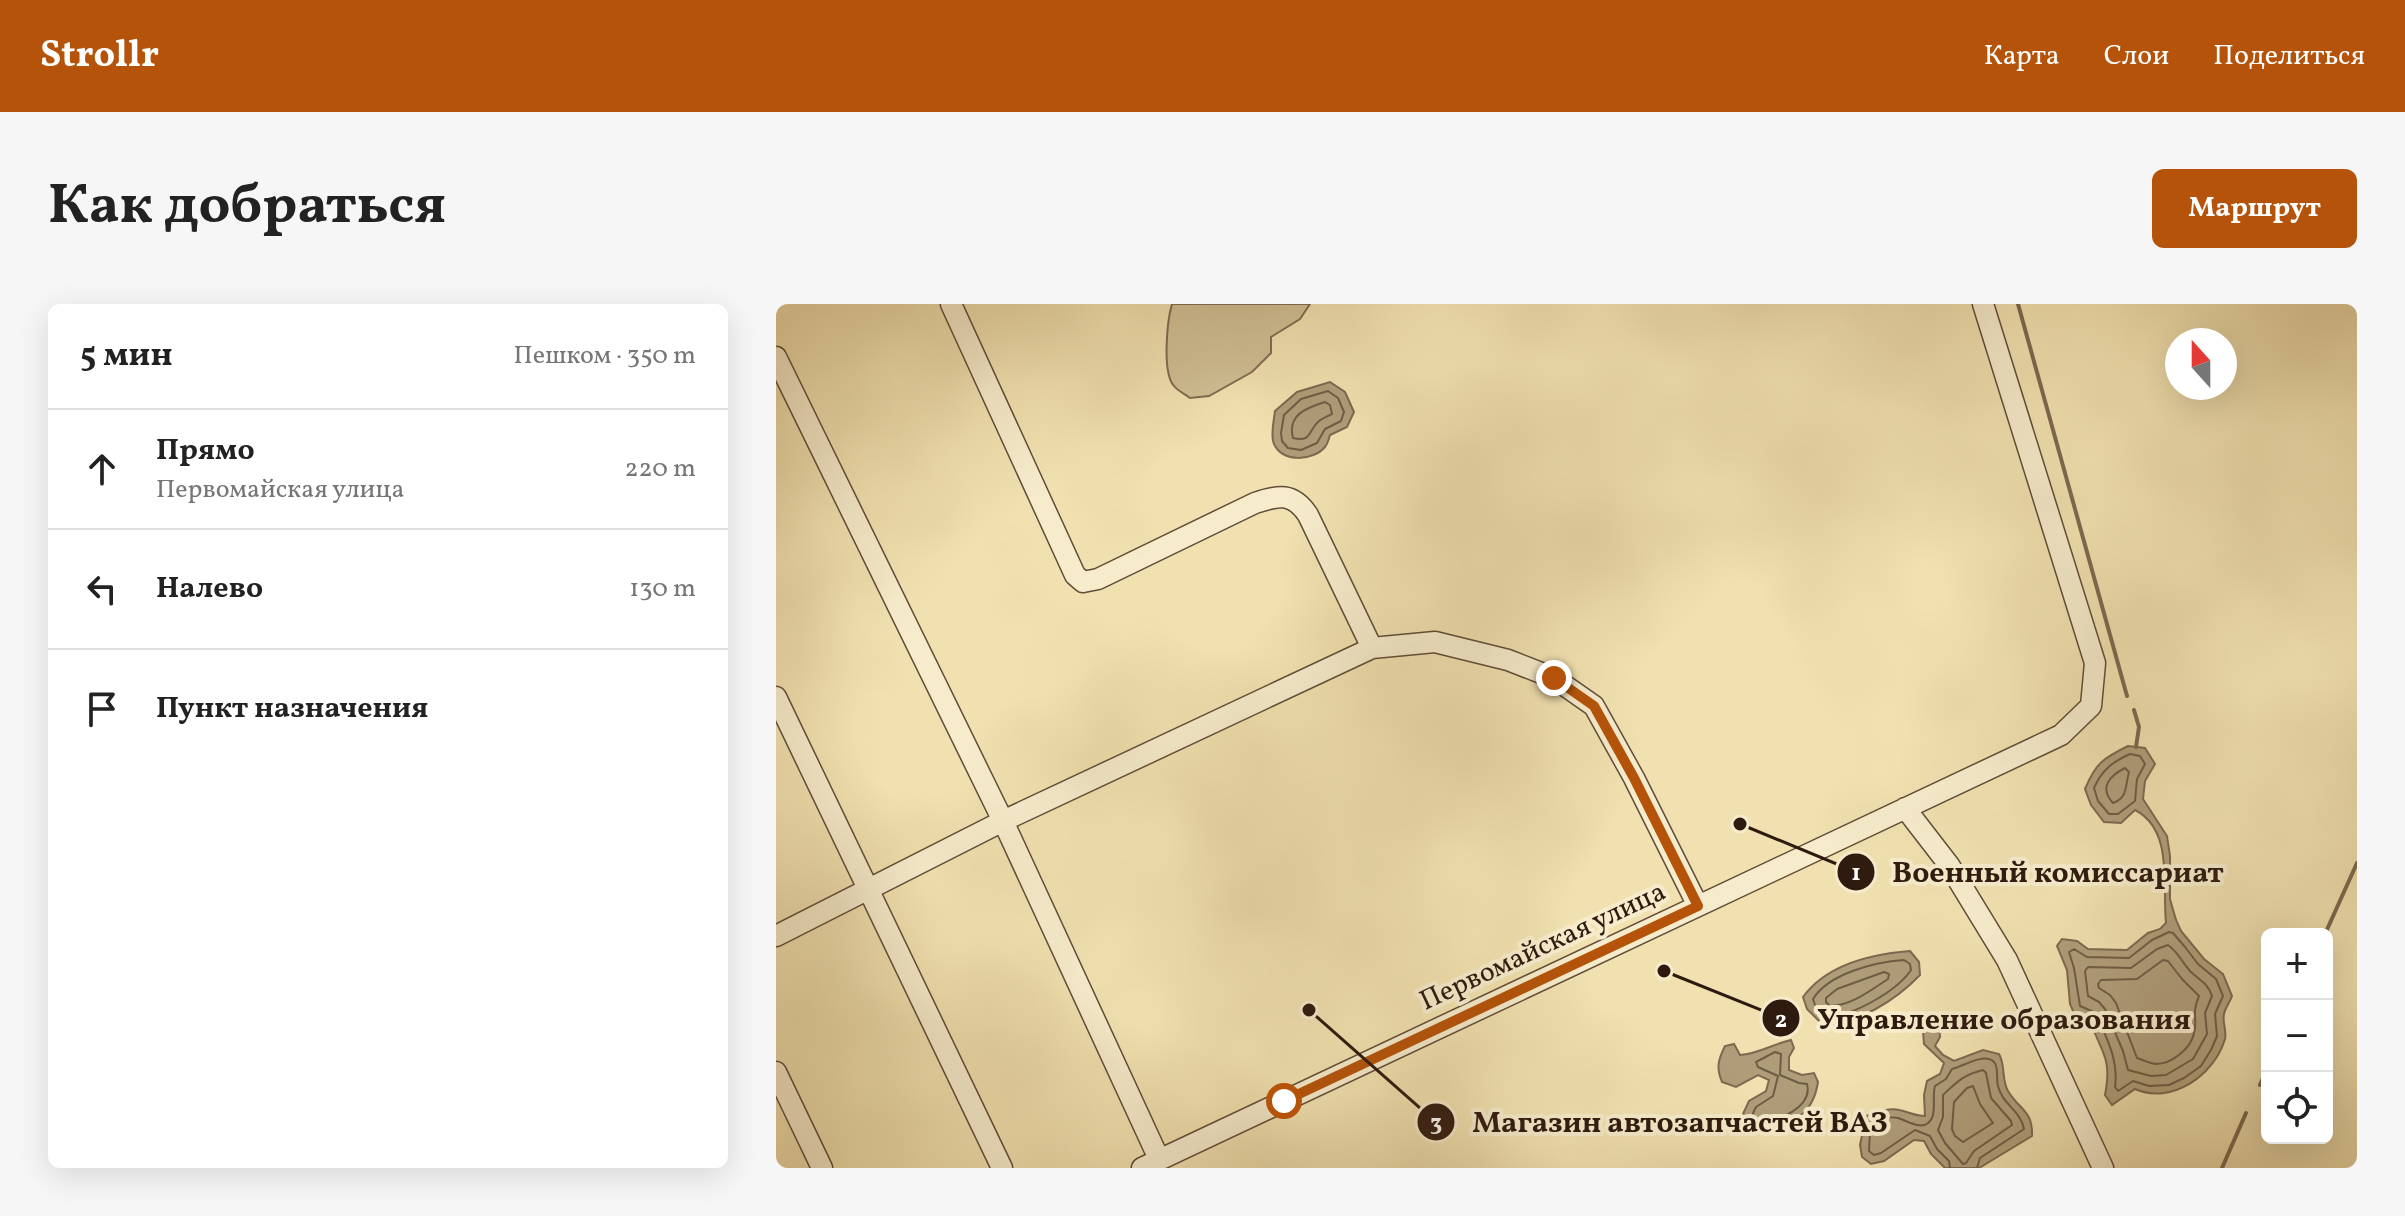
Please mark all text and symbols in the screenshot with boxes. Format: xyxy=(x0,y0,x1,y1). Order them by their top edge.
text: Strollr xyxy=(40,30,159,83)
text: Карта xyxy=(1984,37,2060,76)
text: Слои xyxy=(2104,37,2169,76)
text: Поделиться xyxy=(2213,37,2365,76)
text: Как добраться xyxy=(48,169,446,247)
button: Маршрут xyxy=(2152,169,2357,248)
north arrow xyxy=(2165,328,2237,400)
text: 5 мин xyxy=(80,333,173,380)
text: Пешком · 350 m xyxy=(513,338,696,374)
text: Прямо xyxy=(156,430,255,472)
icon: ahead xyxy=(80,447,124,491)
text: 220 m xyxy=(624,451,696,487)
text: Первомайская улица xyxy=(156,472,405,508)
icon: left xyxy=(80,567,124,611)
text: Налево xyxy=(156,568,263,610)
text: 130 m xyxy=(629,571,696,607)
route end xyxy=(1536,660,1572,696)
icon: arrive xyxy=(80,687,124,731)
text: Пункт назначения xyxy=(156,688,428,730)
callout: Военный комиссариат xyxy=(1836,845,2240,899)
text: Военный комиссариат xyxy=(1892,853,2224,895)
text: 1 xyxy=(1851,857,1861,891)
street label: Первомайская улица xyxy=(1413,873,1673,1021)
map controls xyxy=(2261,928,2333,1144)
button: + xyxy=(2261,928,2333,1000)
callout: Управление образования xyxy=(1761,991,2207,1045)
text: Управление образования xyxy=(1817,1000,2191,1042)
button: − xyxy=(2261,1000,2333,1072)
text: 2 xyxy=(1775,1004,1787,1038)
button: locate xyxy=(2261,1072,2333,1144)
route start xyxy=(1266,1083,1302,1119)
callout: Магазин автозапчастей ВАЗ xyxy=(1416,1095,1904,1149)
text: Магазин автозапчастей ВАЗ xyxy=(1472,1103,1888,1145)
text: 3 xyxy=(1430,1107,1442,1141)

